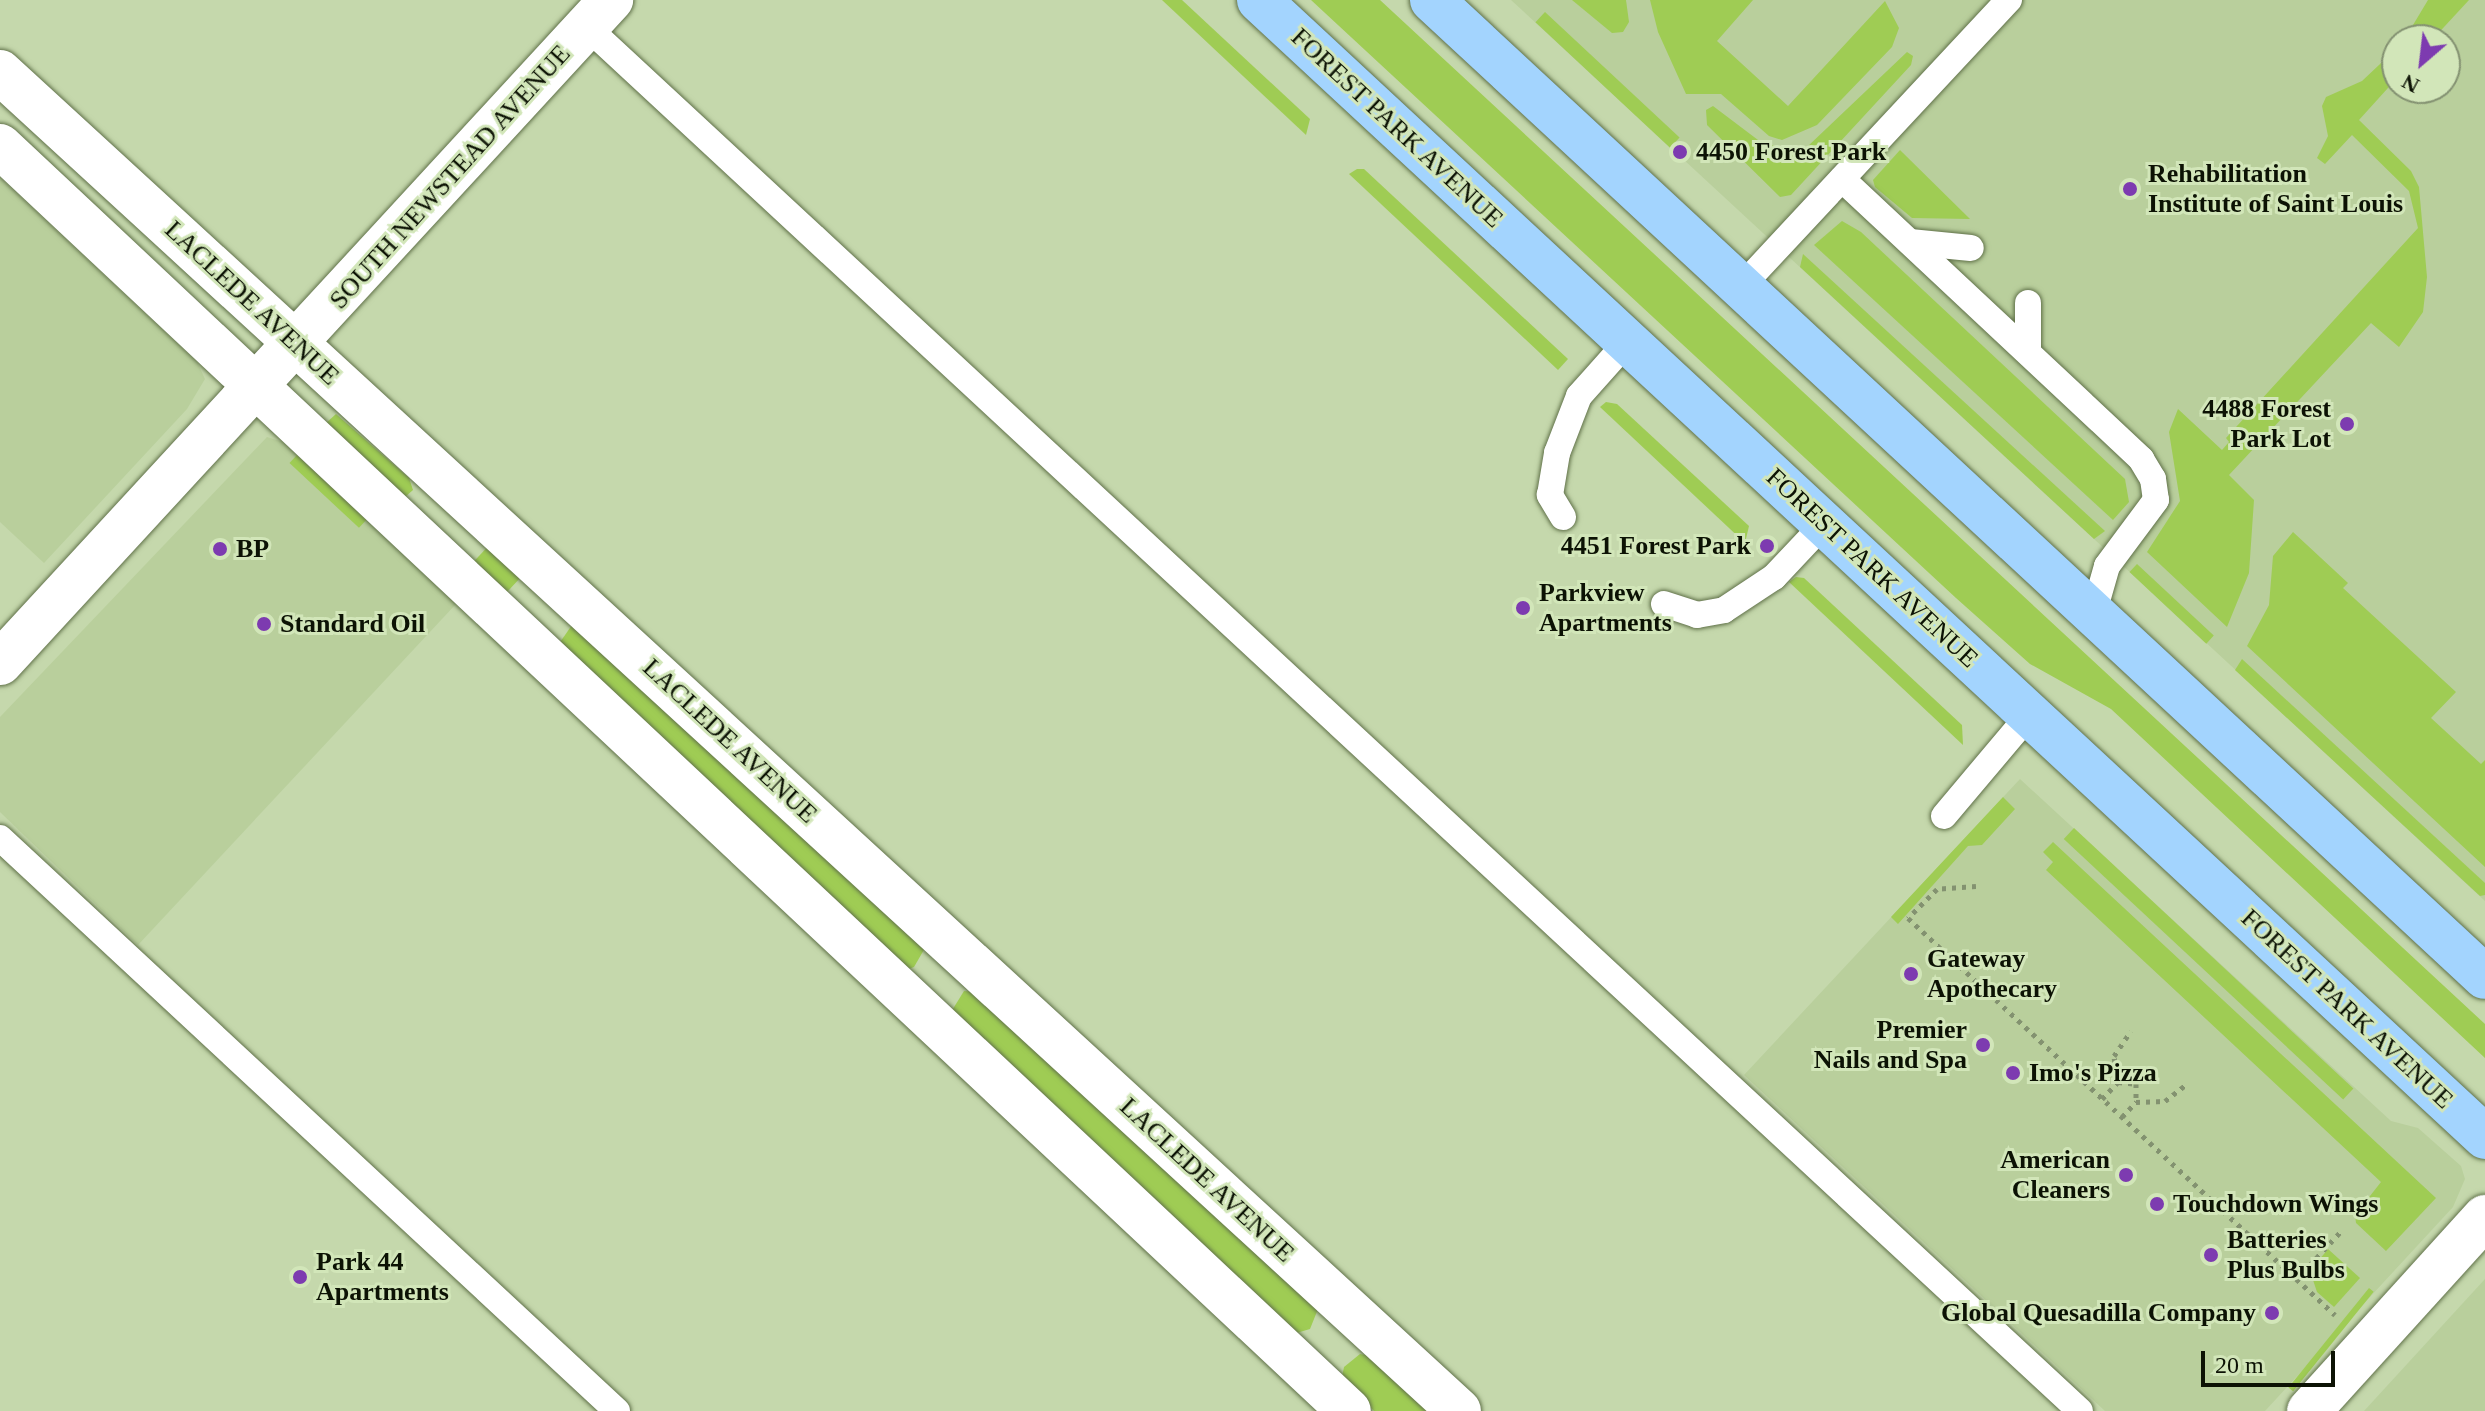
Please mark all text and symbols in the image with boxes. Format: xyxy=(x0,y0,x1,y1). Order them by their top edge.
street label: FOREST PARK AVENUE xyxy=(1284,21,1510,235)
north arrow xyxy=(2381,24,2461,104)
street label: SOUTH NEWSTEAD AVENUE xyxy=(323,38,577,316)
text: N xyxy=(2398,69,2423,99)
place label: 4450 Forest Park xyxy=(1696,136,1886,168)
marker: 4450 Forest Park xyxy=(1671,143,1689,161)
place label: Rehabilitation Institute of Saint Louis xyxy=(2148,158,2403,220)
marker: Rehabilitation Institute of Saint Louis xyxy=(2119,178,2141,200)
street label: LACLEDE AVENUE xyxy=(158,214,346,392)
place label: 4488 Forest Park Lot xyxy=(2202,393,2331,454)
marker: 4488 Forest Park Lot xyxy=(2338,415,2356,433)
street label: FOREST PARK AVENUE xyxy=(1759,461,1985,675)
place label: 4451 Forest Park xyxy=(1561,530,1751,562)
place label: BP xyxy=(236,533,269,565)
marker: 4451 Forest Park xyxy=(1758,537,1776,555)
marker: BP xyxy=(211,540,229,558)
place label: Parkview Apartments xyxy=(1539,577,1672,638)
marker: Parkview Apartments xyxy=(1514,599,1532,617)
place label: Standard Oil xyxy=(280,608,425,640)
marker: Standard Oil xyxy=(255,615,273,633)
street label: LACLEDE AVENUE xyxy=(636,652,824,830)
street label: FOREST PARK AVENUE xyxy=(2234,902,2460,1116)
place label: Gateway Apothecary xyxy=(1927,943,2057,1004)
marker: Gateway Apothecary xyxy=(1902,965,1920,983)
place label: Premier Nails and Spa xyxy=(1814,1014,1967,1076)
marker: Premier Nails and Spa xyxy=(1974,1036,1992,1054)
place label: Imo's Pizza xyxy=(2029,1057,2157,1089)
marker: Imo's Pizza xyxy=(2004,1064,2022,1082)
street label: LACLEDE AVENUE xyxy=(1113,1091,1301,1269)
place label: American Cleaners xyxy=(2000,1144,2110,1206)
marker: American Cleaners xyxy=(2117,1166,2135,1184)
place label: Touchdown Wings xyxy=(2173,1188,2379,1220)
marker: Touchdown Wings xyxy=(2148,1195,2166,1213)
place label: Batteries Plus Bulbs xyxy=(2227,1224,2345,1286)
place label: Park 44 Apartments xyxy=(316,1246,449,1308)
marker: Batteries Plus Bulbs xyxy=(2202,1246,2220,1264)
marker: Park 44 Apartments xyxy=(291,1268,309,1286)
place label: Global Quesadilla Company xyxy=(1941,1297,2256,1329)
marker: Global Quesadilla Company xyxy=(2263,1304,2281,1322)
scale bar xyxy=(2205,1335,2339,1385)
text: 20 m xyxy=(2215,1352,2264,1378)

